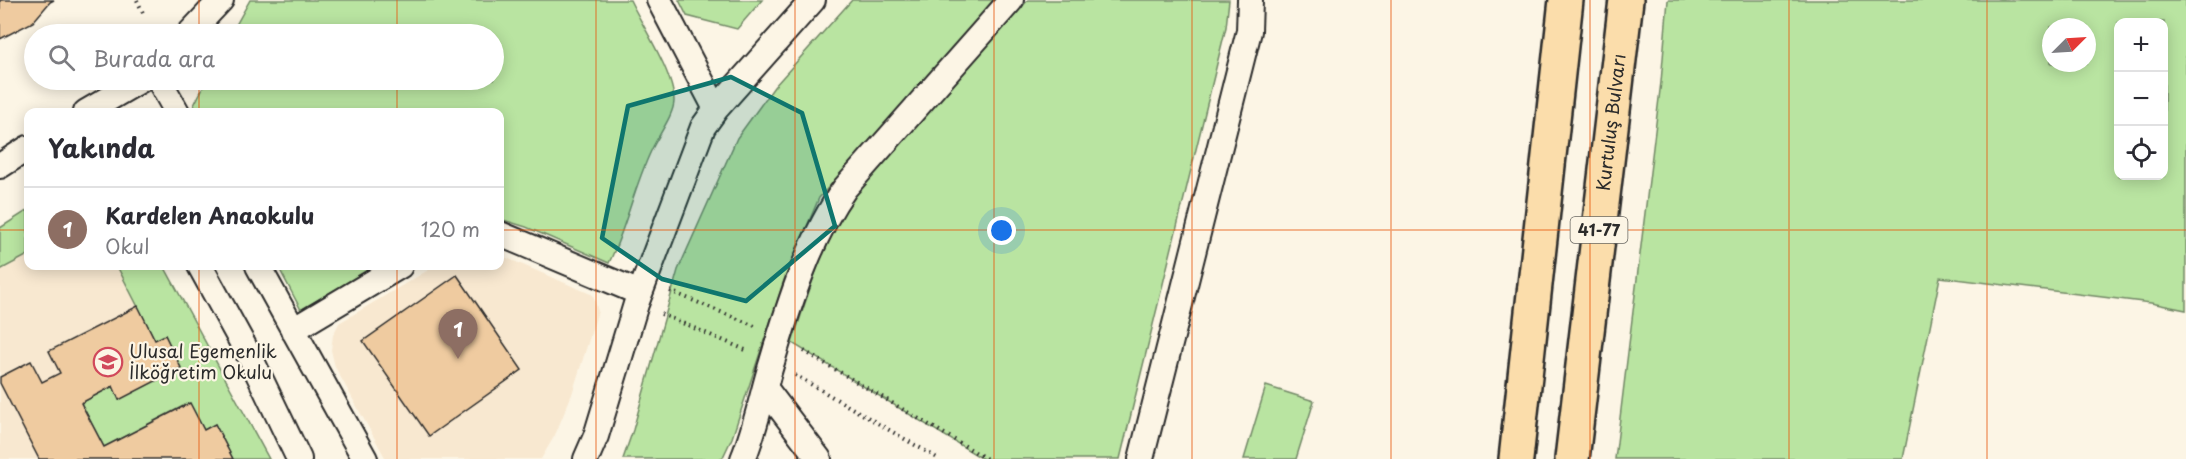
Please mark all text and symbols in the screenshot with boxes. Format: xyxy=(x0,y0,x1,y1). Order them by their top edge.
north arrow xyxy=(2042,18,2096,72)
map controls xyxy=(2114,18,2168,180)
button: + xyxy=(2114,18,2168,72)
search box xyxy=(24,24,504,90)
icon: search xyxy=(45,41,78,74)
text: Burada ara xyxy=(93,41,215,74)
street label: Kurtuluş Bulvarı xyxy=(1589,52,1632,192)
button: − xyxy=(2114,72,2168,126)
button: locate xyxy=(2114,126,2168,180)
text: Yakında xyxy=(48,128,155,167)
text: Kardelen Anaokulu xyxy=(105,198,314,231)
text: 1 xyxy=(63,214,72,244)
text: 120 m xyxy=(421,214,480,244)
your location xyxy=(987,216,1016,245)
road number: 41-77 xyxy=(1570,217,1628,243)
text: Okul xyxy=(105,231,149,261)
pin: 1 xyxy=(438,310,478,359)
place label: Ulusal Egemenlik İlköğretim Okulu xyxy=(129,337,277,385)
school or university icon: Ulusal Egemenlik İlköğretim Okulu xyxy=(92,346,124,378)

